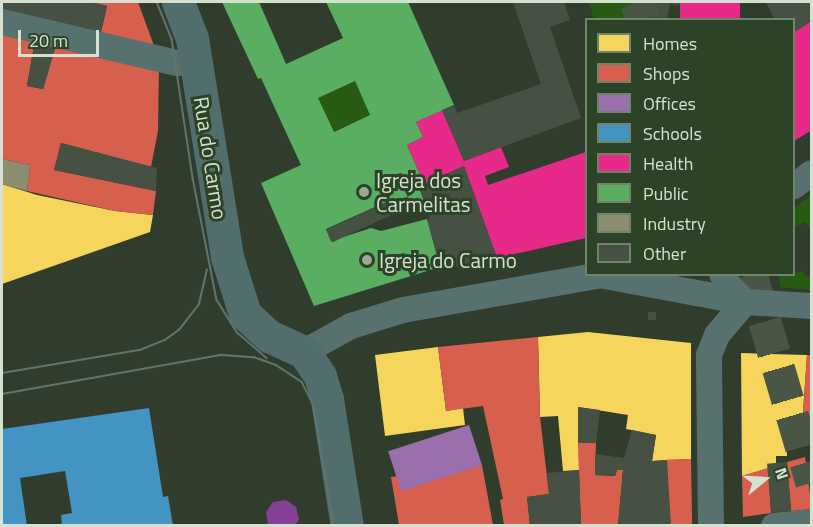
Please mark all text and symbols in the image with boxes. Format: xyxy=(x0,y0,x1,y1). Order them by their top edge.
scale bar xyxy=(21,18,102,56)
legend xyxy=(585,18,795,276)
text: 20 m xyxy=(29,27,68,54)
text: Homes xyxy=(643,30,697,57)
text: Shops xyxy=(643,60,690,87)
text: Offices xyxy=(643,90,696,117)
street label: Rua do Carmo xyxy=(189,95,233,221)
text: Schools xyxy=(643,120,702,147)
text: Health xyxy=(643,150,693,177)
place label: Igreja dos Carmelitas xyxy=(376,167,470,217)
text: Public xyxy=(643,180,689,207)
marker: Igreja dos Carmelitas xyxy=(357,185,371,199)
text: Industry xyxy=(643,210,706,237)
text: Other xyxy=(643,240,686,267)
place label: Igreja do Carmo xyxy=(379,247,517,273)
marker: Igreja do Carmo xyxy=(360,253,374,267)
north arrow xyxy=(735,449,795,509)
text: N xyxy=(769,464,795,482)

